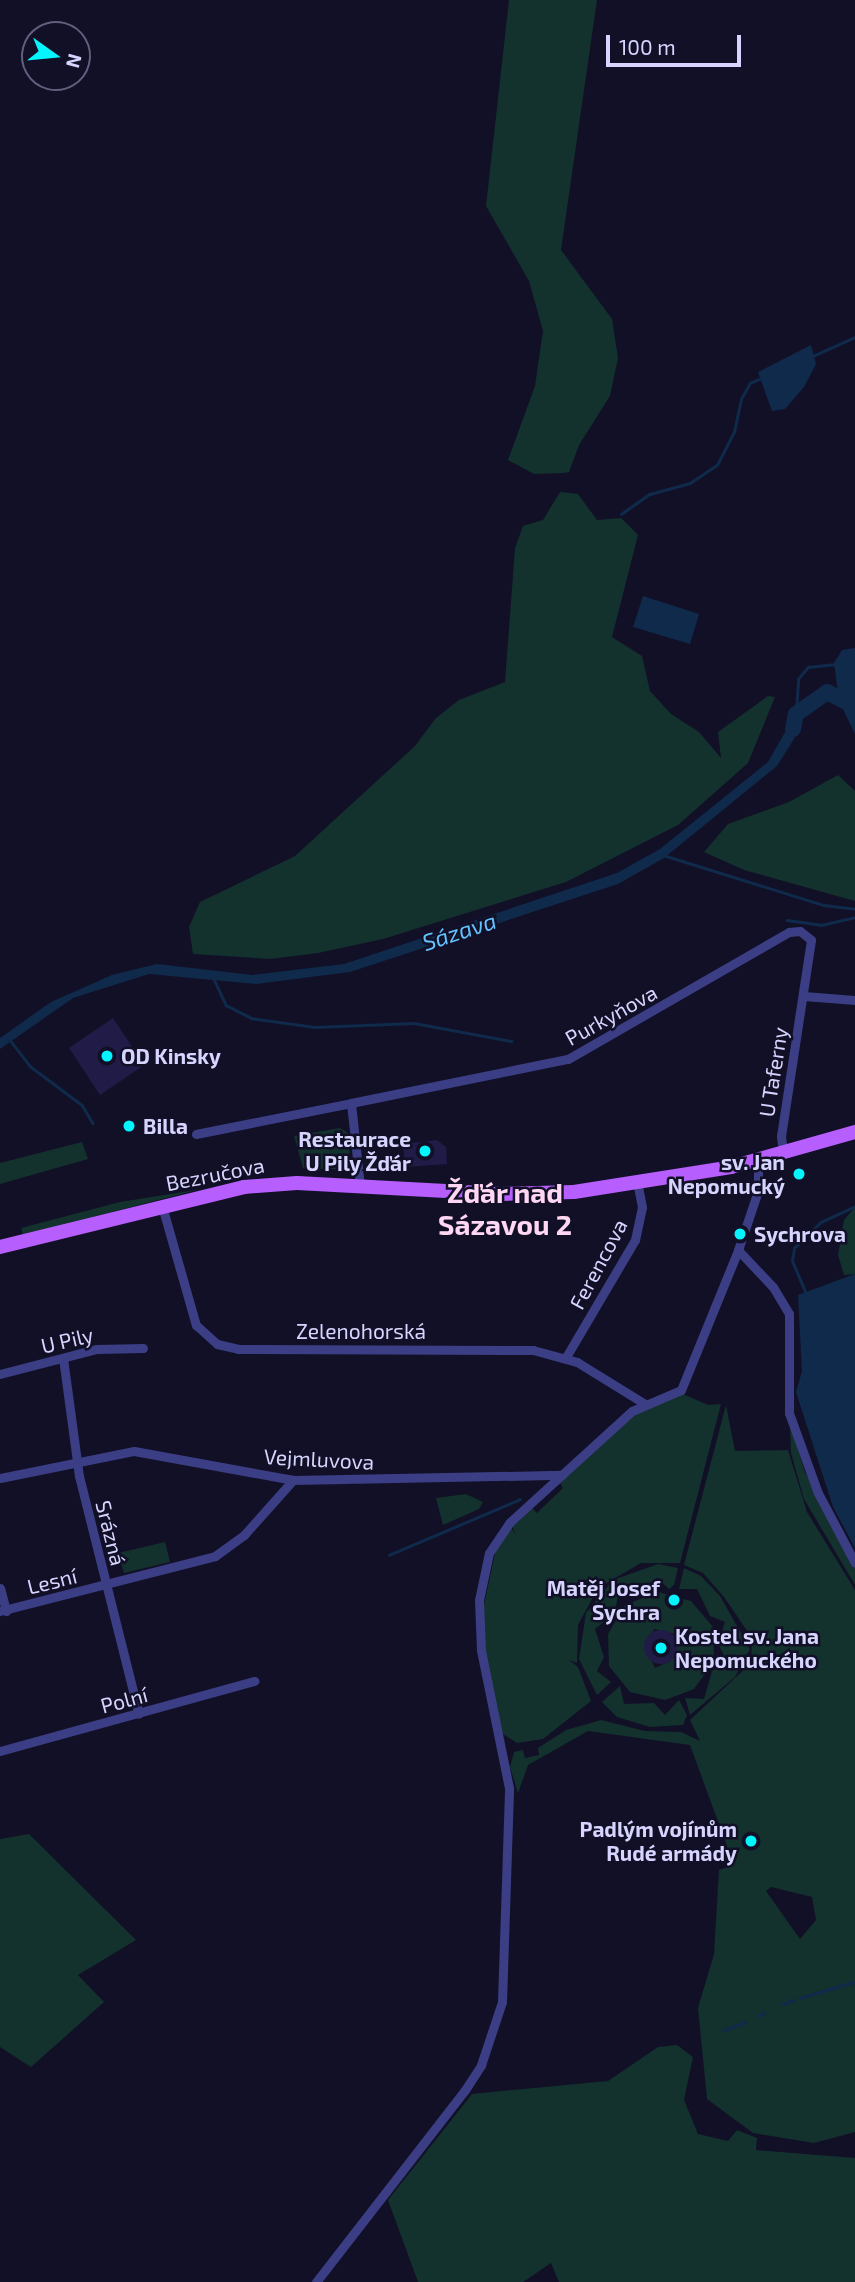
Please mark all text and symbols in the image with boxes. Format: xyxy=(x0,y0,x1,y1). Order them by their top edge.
north arrow xyxy=(21,21,91,91)
scale bar xyxy=(610,21,745,65)
text: 100 m xyxy=(619,34,676,59)
text: N xyxy=(62,51,88,71)
water label: Sázava xyxy=(419,906,499,956)
street label: Purkyňova xyxy=(561,979,661,1051)
street label: U Taferny xyxy=(753,1025,793,1119)
place label: OD Kinsky xyxy=(121,1043,221,1069)
marker: OD Kinsky xyxy=(99,1048,115,1064)
place label: Billa xyxy=(143,1113,188,1139)
marker: Billa xyxy=(121,1118,137,1134)
place label: Restaurace U Pily Žďár xyxy=(298,1126,411,1176)
marker: Restaurace U Pily Žďár xyxy=(417,1143,433,1159)
place label: sv. Jan Nepomucký xyxy=(668,1149,785,1199)
street label: Bezručova xyxy=(164,1152,266,1196)
marker: sv. Jan Nepomucký xyxy=(791,1166,807,1182)
district label: Žďár nad Sázavou 2 xyxy=(438,1175,572,1241)
street label: Ferencova xyxy=(564,1215,632,1313)
place label: Sychrova xyxy=(754,1221,846,1247)
marker: Sychrova xyxy=(732,1226,748,1242)
street label: Zelenohorská xyxy=(296,1318,426,1344)
street label: U Pily xyxy=(38,1322,96,1358)
street label: Vejmluvova xyxy=(263,1444,375,1474)
street label: Srázná xyxy=(91,1498,131,1568)
street label: Lesní xyxy=(25,1563,79,1599)
place label: Matěj Josef Sychra xyxy=(546,1575,660,1625)
marker: Matěj Josef Sychra xyxy=(666,1592,682,1608)
place label: Kostel sv. Jana Nepomuckého xyxy=(675,1623,820,1673)
marker: Kostel sv. Jana Nepomuckého xyxy=(653,1640,669,1656)
street label: Polní xyxy=(98,1682,150,1718)
place label: Padlým vojínům Rudé armády xyxy=(579,1816,737,1866)
marker: Padlým vojínům Rudé armády xyxy=(743,1833,759,1849)

